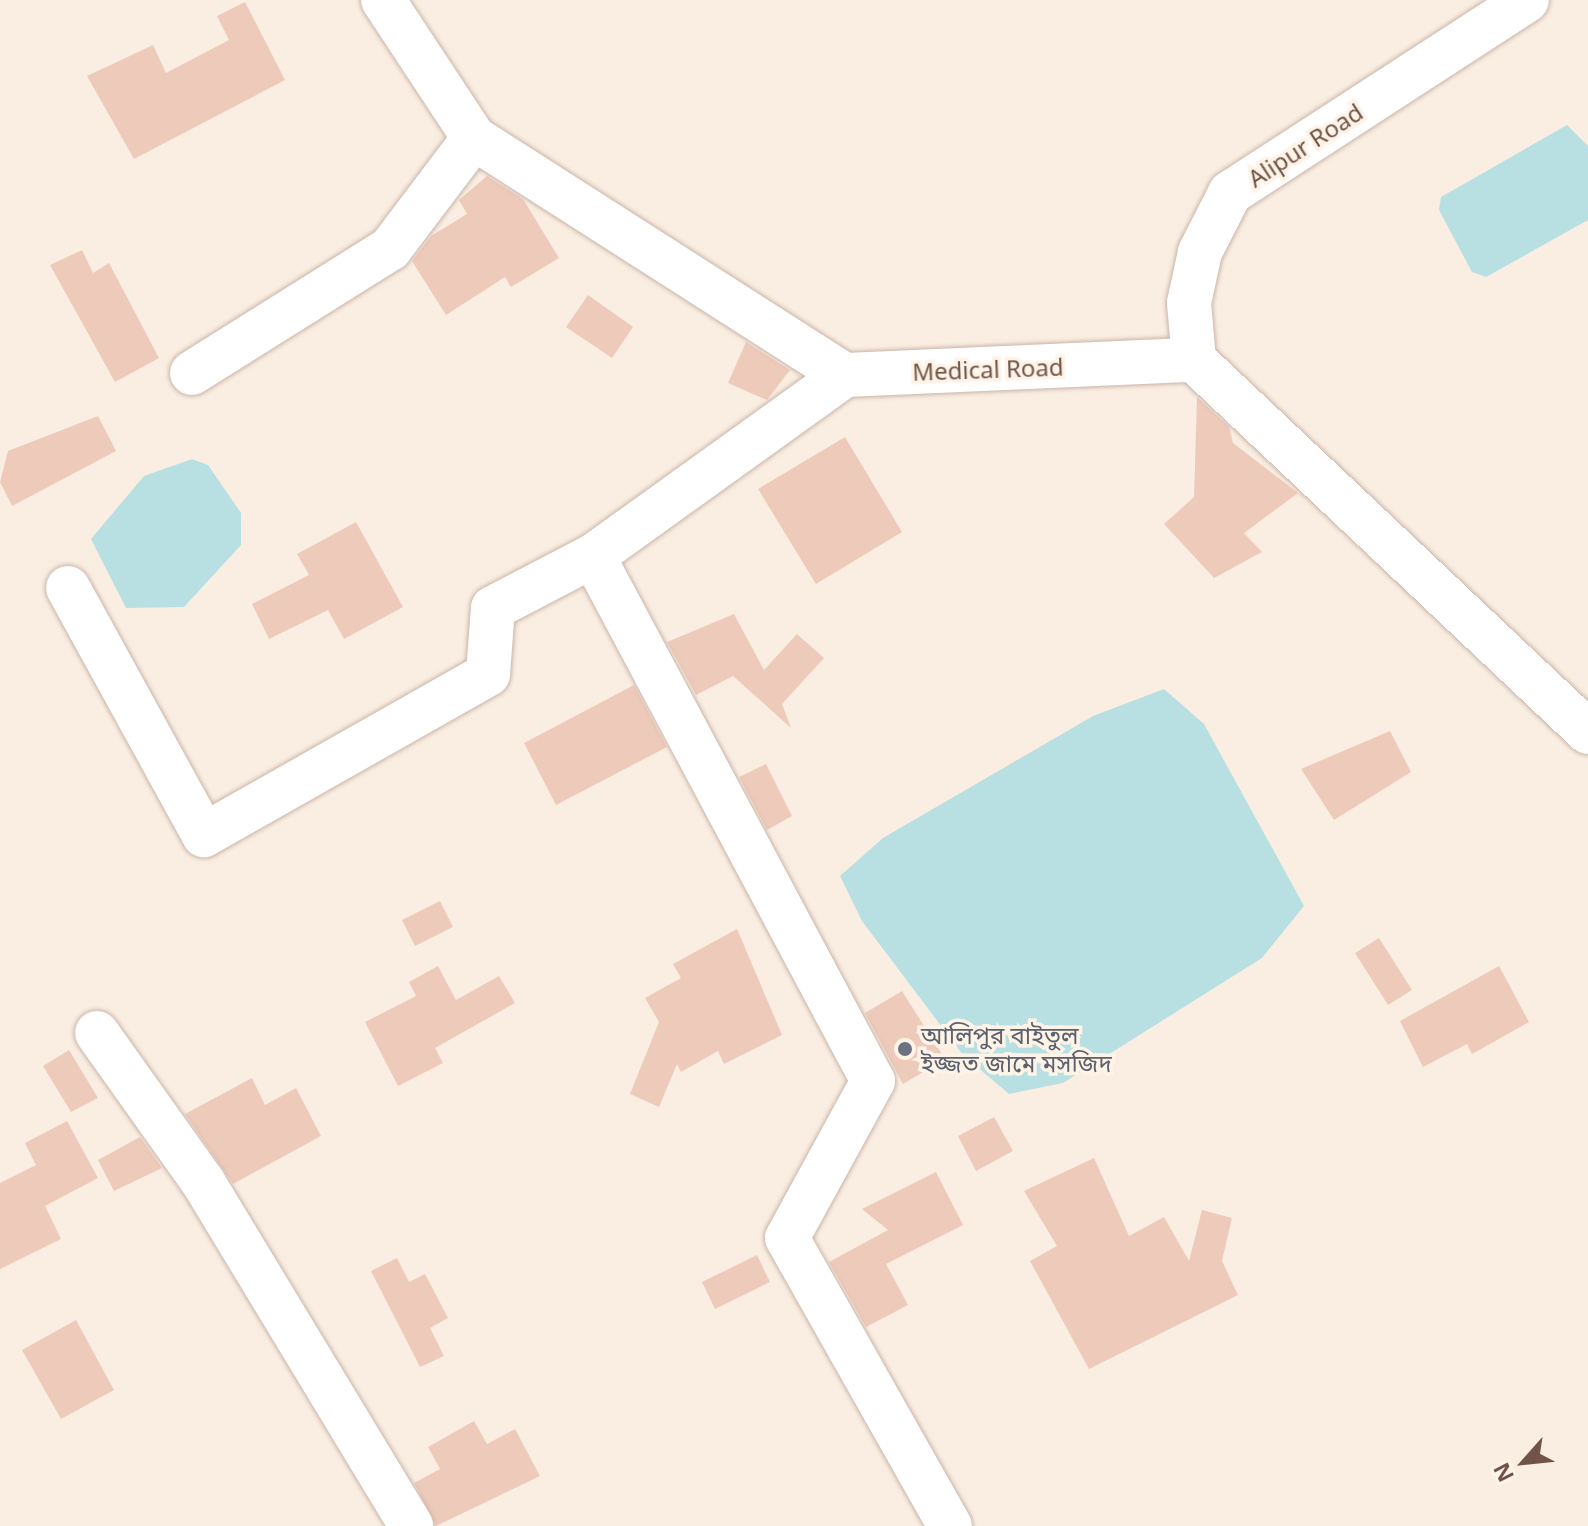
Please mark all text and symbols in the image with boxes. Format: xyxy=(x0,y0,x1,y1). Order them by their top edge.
street label: Alipur Road xyxy=(1242,97,1368,193)
street label: Medical Road xyxy=(912,352,1064,386)
place label: আলিপুর বাইতুল ইজ্জত জামে মসজিদ xyxy=(921,1021,1112,1077)
marker: আলিপুর বাইতুল ইজ্জত জামে মসজিদ xyxy=(896,1040,914,1058)
north arrow xyxy=(1484,1422,1564,1502)
text: N xyxy=(1485,1458,1520,1488)

